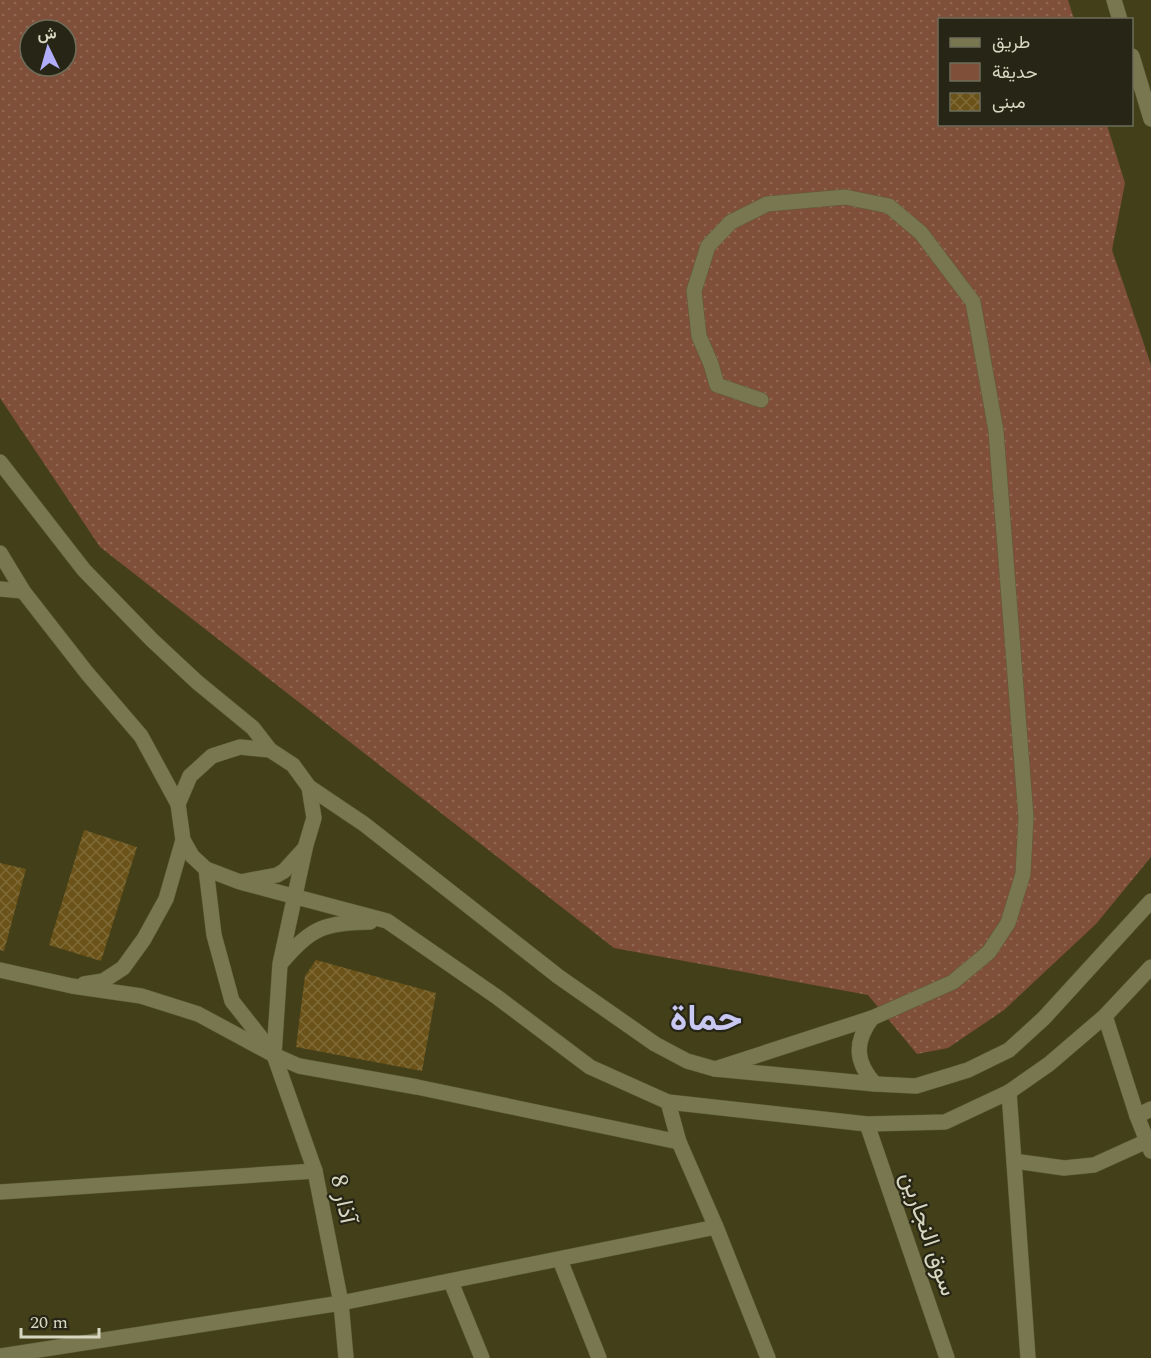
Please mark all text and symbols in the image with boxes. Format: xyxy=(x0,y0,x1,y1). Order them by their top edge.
north arrow xyxy=(18,18,78,78)
legend xyxy=(938,18,1133,126)
text: ش xyxy=(36,21,57,47)
text: طريق xyxy=(992,29,1030,56)
text: حديقة xyxy=(992,59,1038,86)
text: مبنى xyxy=(992,89,1026,116)
district label: حماة xyxy=(670,992,742,1047)
street label: سوق النجارين xyxy=(890,1167,966,1301)
street label: 8 آذار xyxy=(320,1171,366,1229)
scale bar xyxy=(21,1301,99,1339)
text: 20 m xyxy=(30,1309,68,1336)

